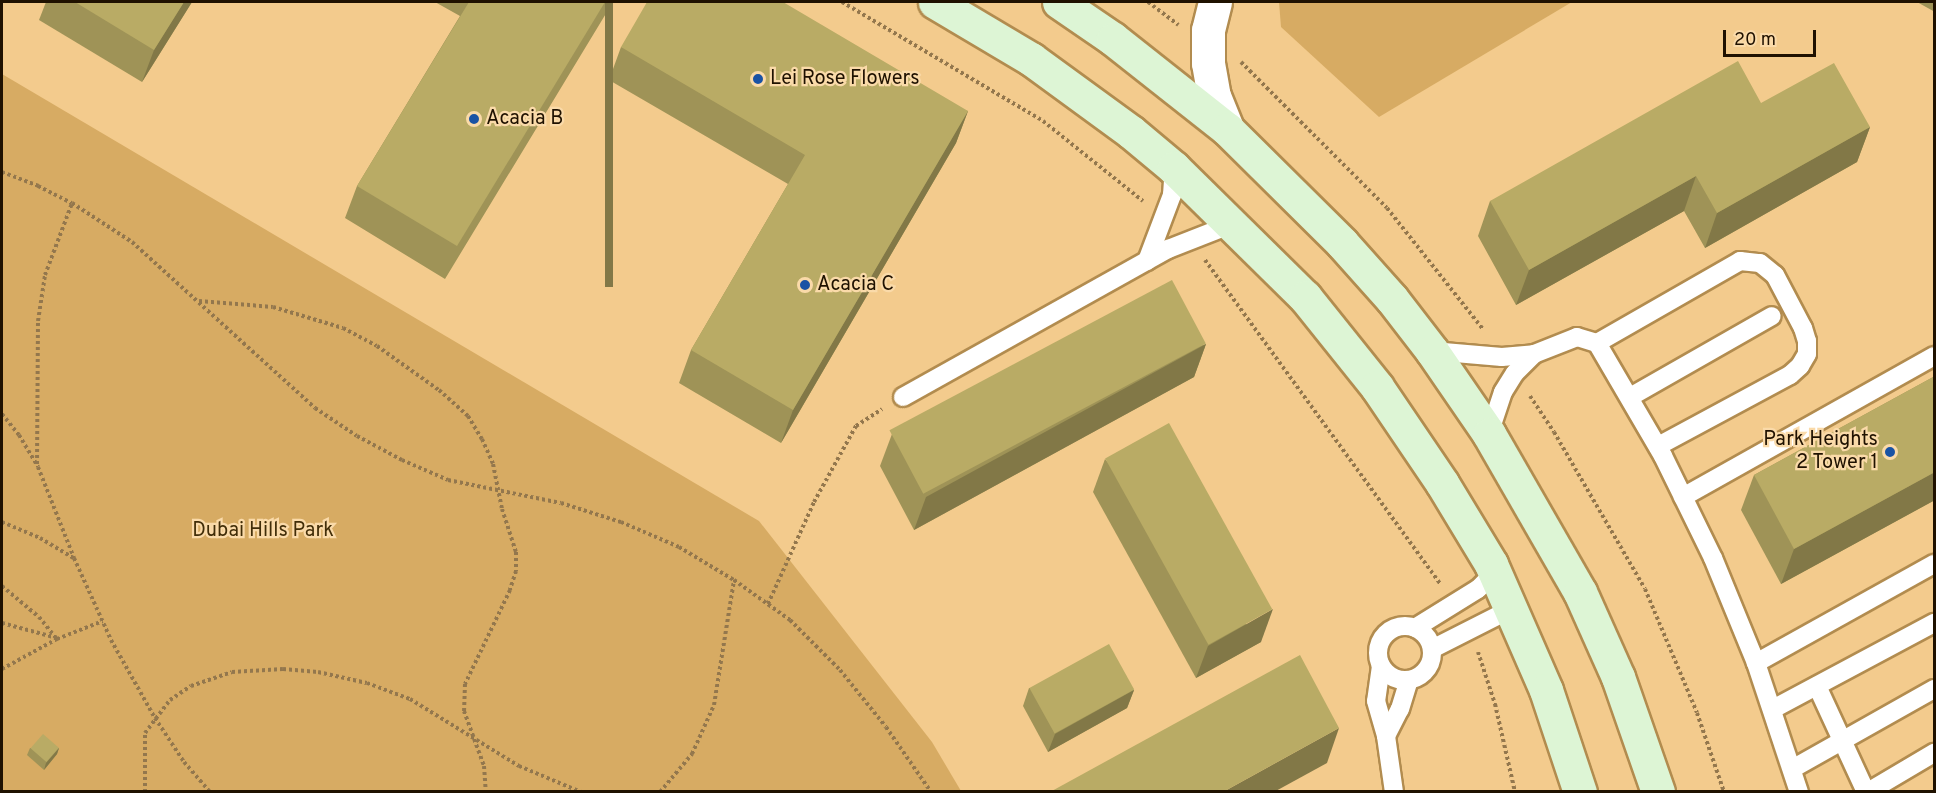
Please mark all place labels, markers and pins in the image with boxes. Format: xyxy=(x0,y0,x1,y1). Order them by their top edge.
place label: Lei Rose Flowers xyxy=(770,67,920,91)
marker: Lei Rose Flowers xyxy=(751,72,765,86)
place label: Acacia B xyxy=(486,107,563,131)
marker: Acacia B xyxy=(467,112,481,126)
place label: Acacia C xyxy=(817,273,894,297)
marker: Acacia C xyxy=(798,278,812,292)
place label: Park Heights 2 Tower 1 xyxy=(1763,428,1878,475)
marker: Park Heights 2 Tower 1 xyxy=(1883,445,1897,459)

